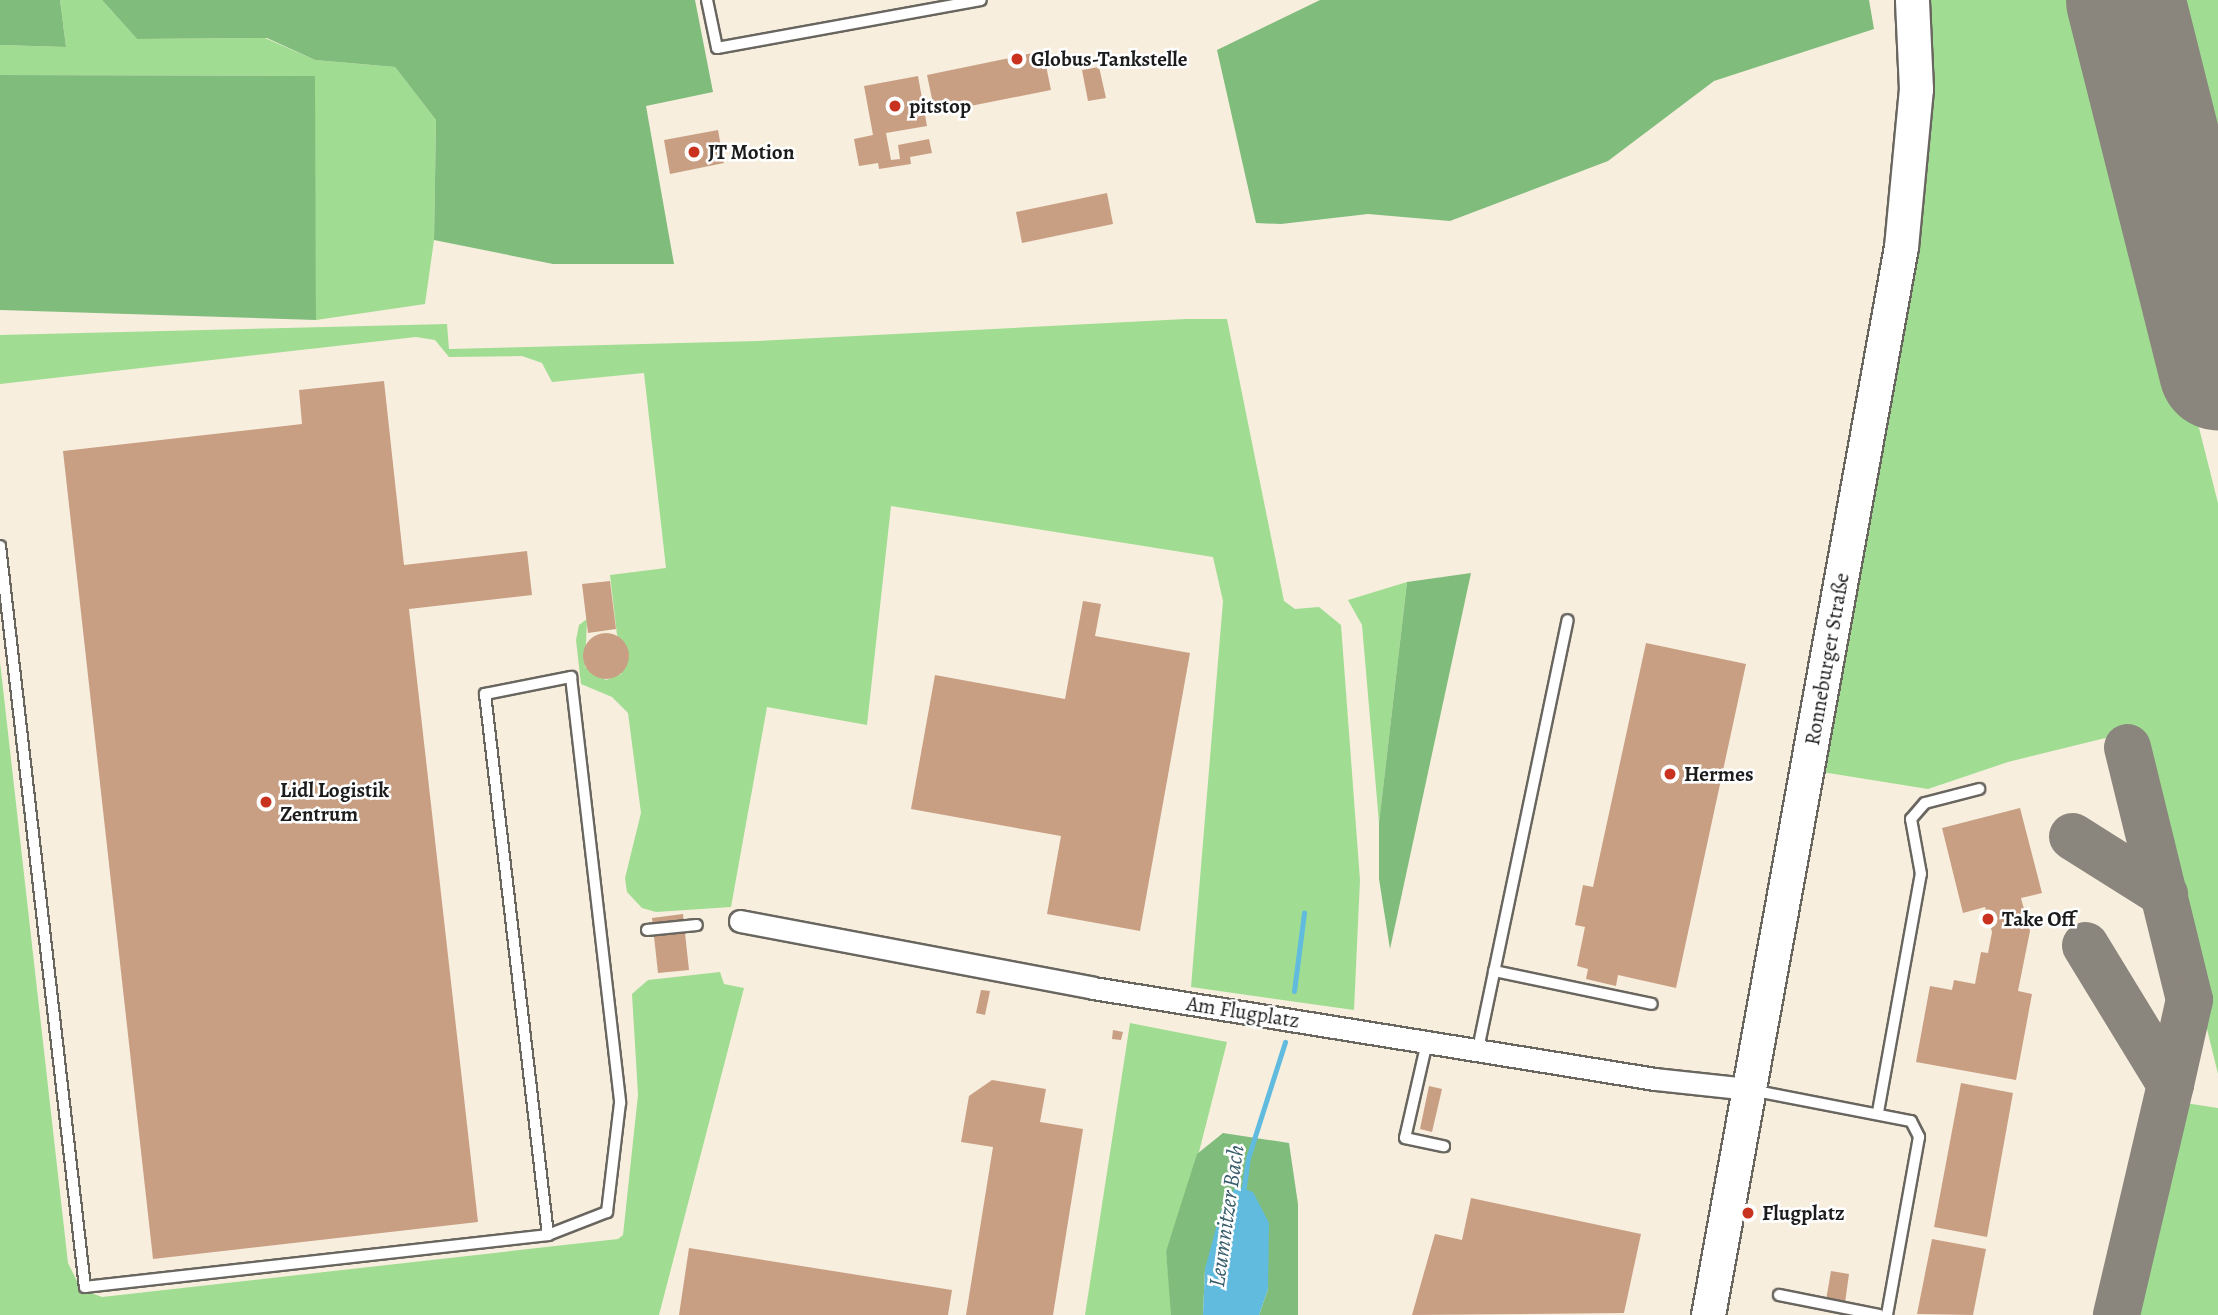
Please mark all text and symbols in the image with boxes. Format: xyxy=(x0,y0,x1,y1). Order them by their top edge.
place label: Globus-Tankstelle xyxy=(1031,46,1188,72)
marker: Globus-Tankstelle xyxy=(1009,51,1025,67)
place label: pitstop xyxy=(909,93,971,119)
marker: pitstop xyxy=(887,98,903,114)
place label: JT Motion xyxy=(708,139,794,165)
marker: JT Motion xyxy=(686,144,702,160)
street label: Ronneburger Straße xyxy=(1799,571,1855,747)
place label: Hermes xyxy=(1684,761,1753,787)
marker: Hermes xyxy=(1662,766,1678,782)
place label: Lidl Logistik Zentrum xyxy=(280,777,389,827)
marker: Lidl Logistik Zentrum xyxy=(258,794,274,810)
place label: Take Off xyxy=(2002,906,2075,932)
marker: Take Off xyxy=(1980,911,1996,927)
street label: Am Flugplatz xyxy=(1185,991,1301,1033)
water label: Leumnitzer Bach xyxy=(1203,1143,1251,1289)
place label: Flugplatz xyxy=(1762,1200,1845,1226)
marker: Flugplatz xyxy=(1740,1205,1756,1221)

